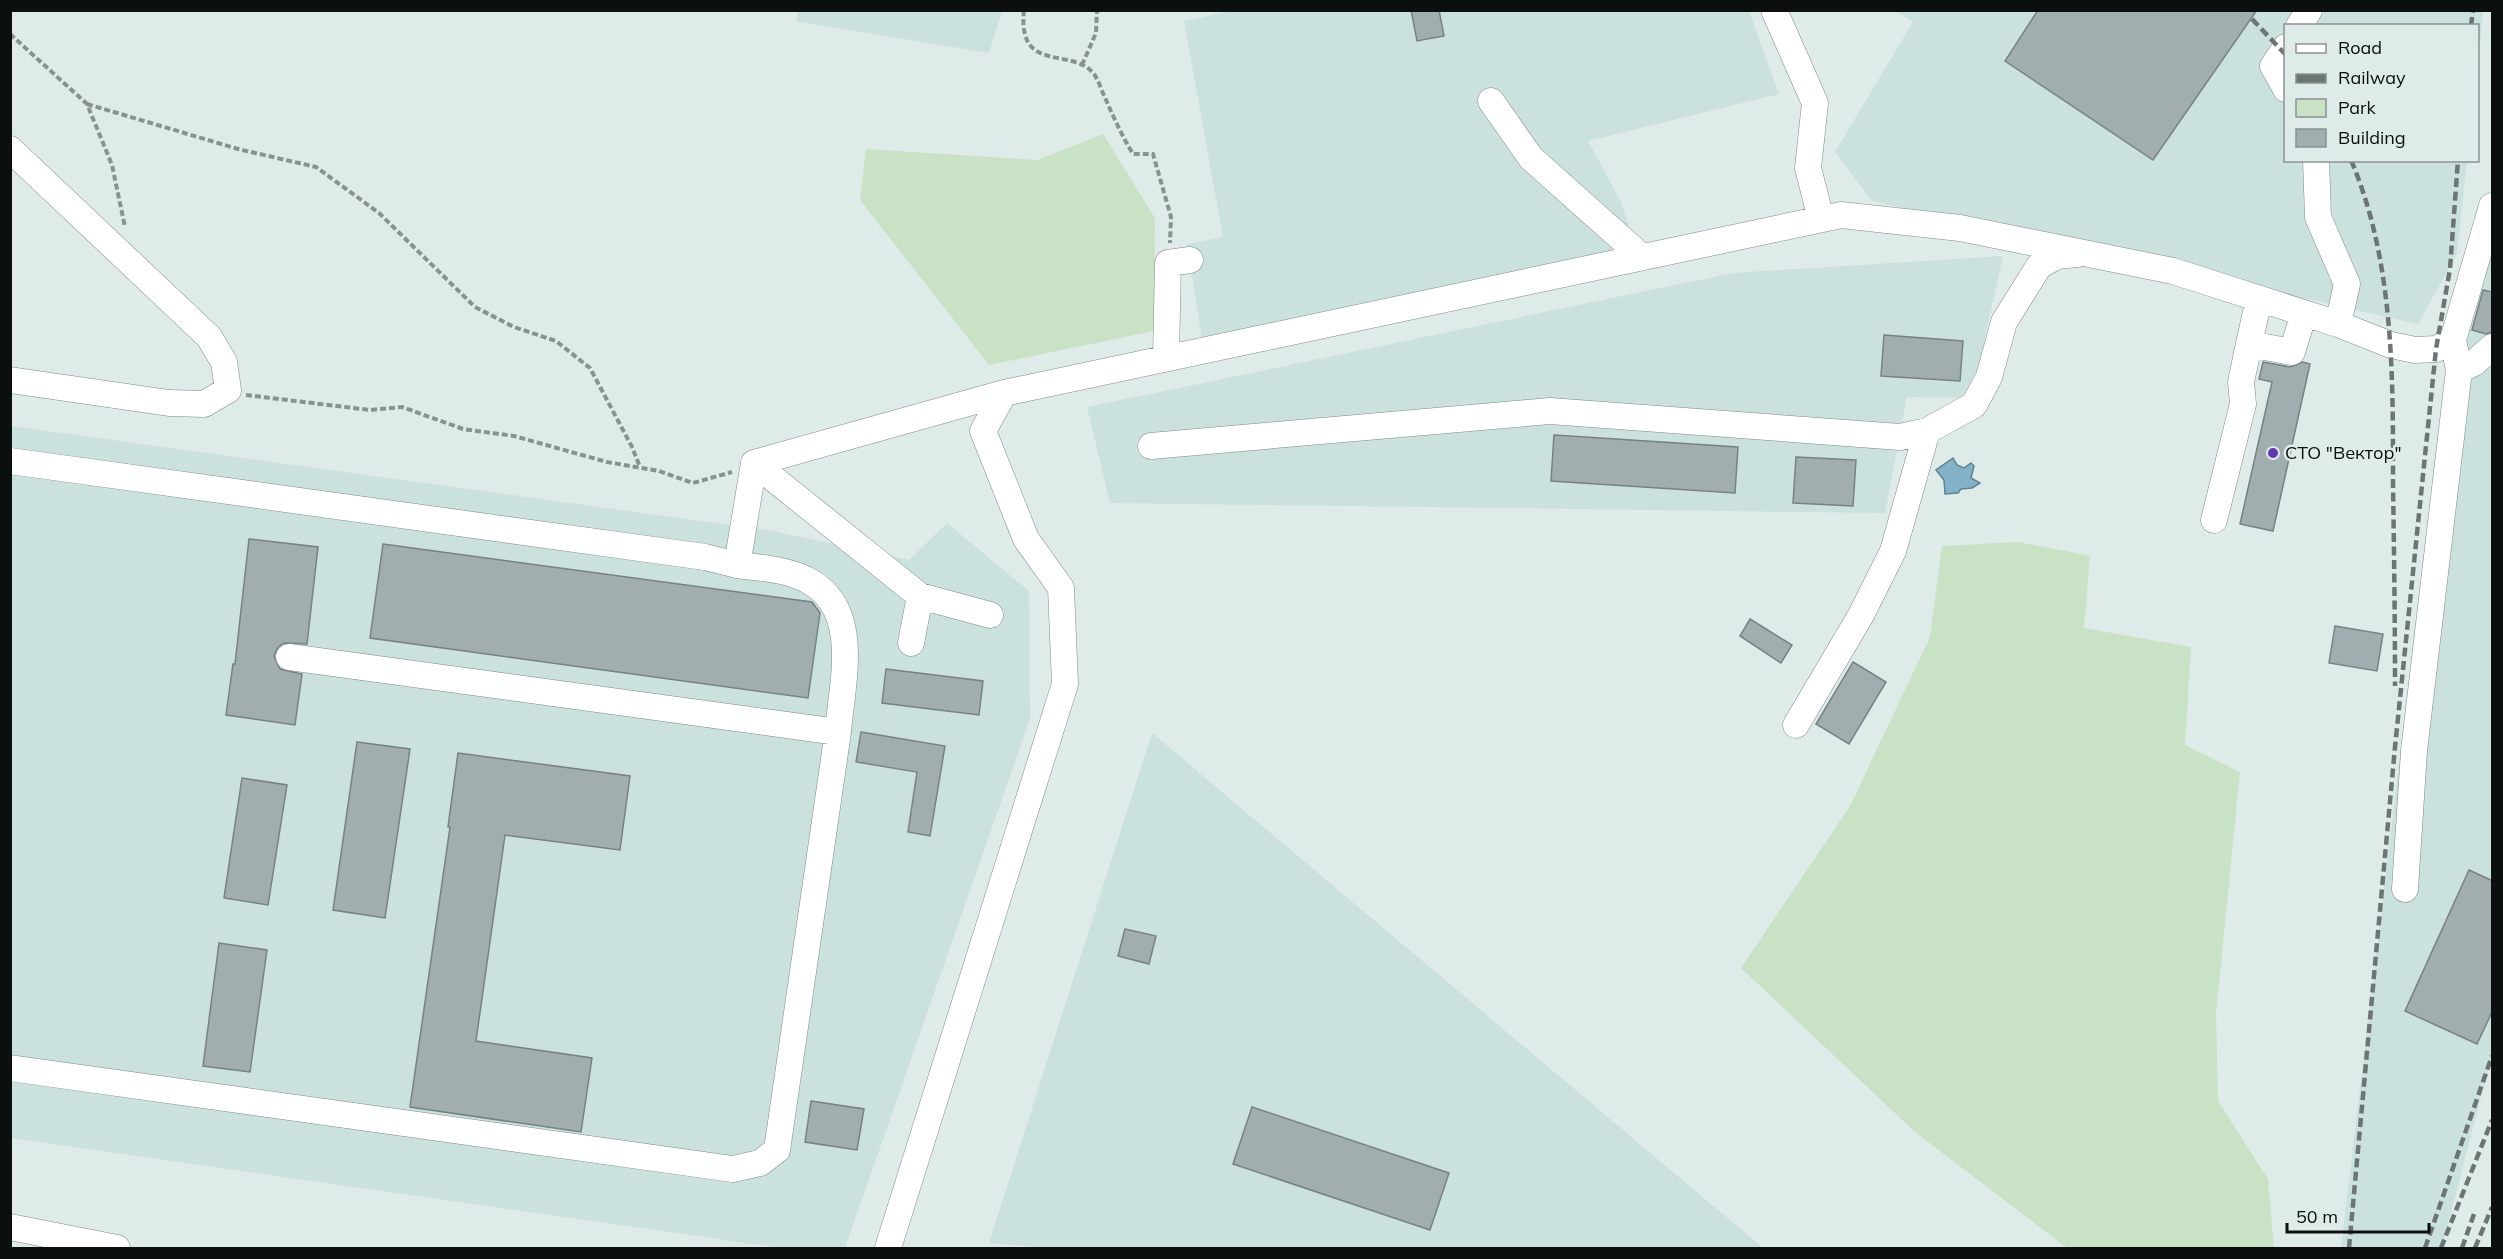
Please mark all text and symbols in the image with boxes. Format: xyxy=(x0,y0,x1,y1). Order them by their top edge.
legend xyxy=(2284,24,2479,162)
text: Road xyxy=(2338,36,2382,59)
text: Railway xyxy=(2338,66,2406,89)
text: Park xyxy=(2338,96,2377,119)
text: Building xyxy=(2338,126,2406,149)
place label: СТО "Вектор" xyxy=(2285,441,2401,464)
marker: СТО "Вектор" xyxy=(2266,446,2280,460)
scale bar xyxy=(2287,1196,2430,1234)
text: 50 m xyxy=(2296,1205,2338,1228)

